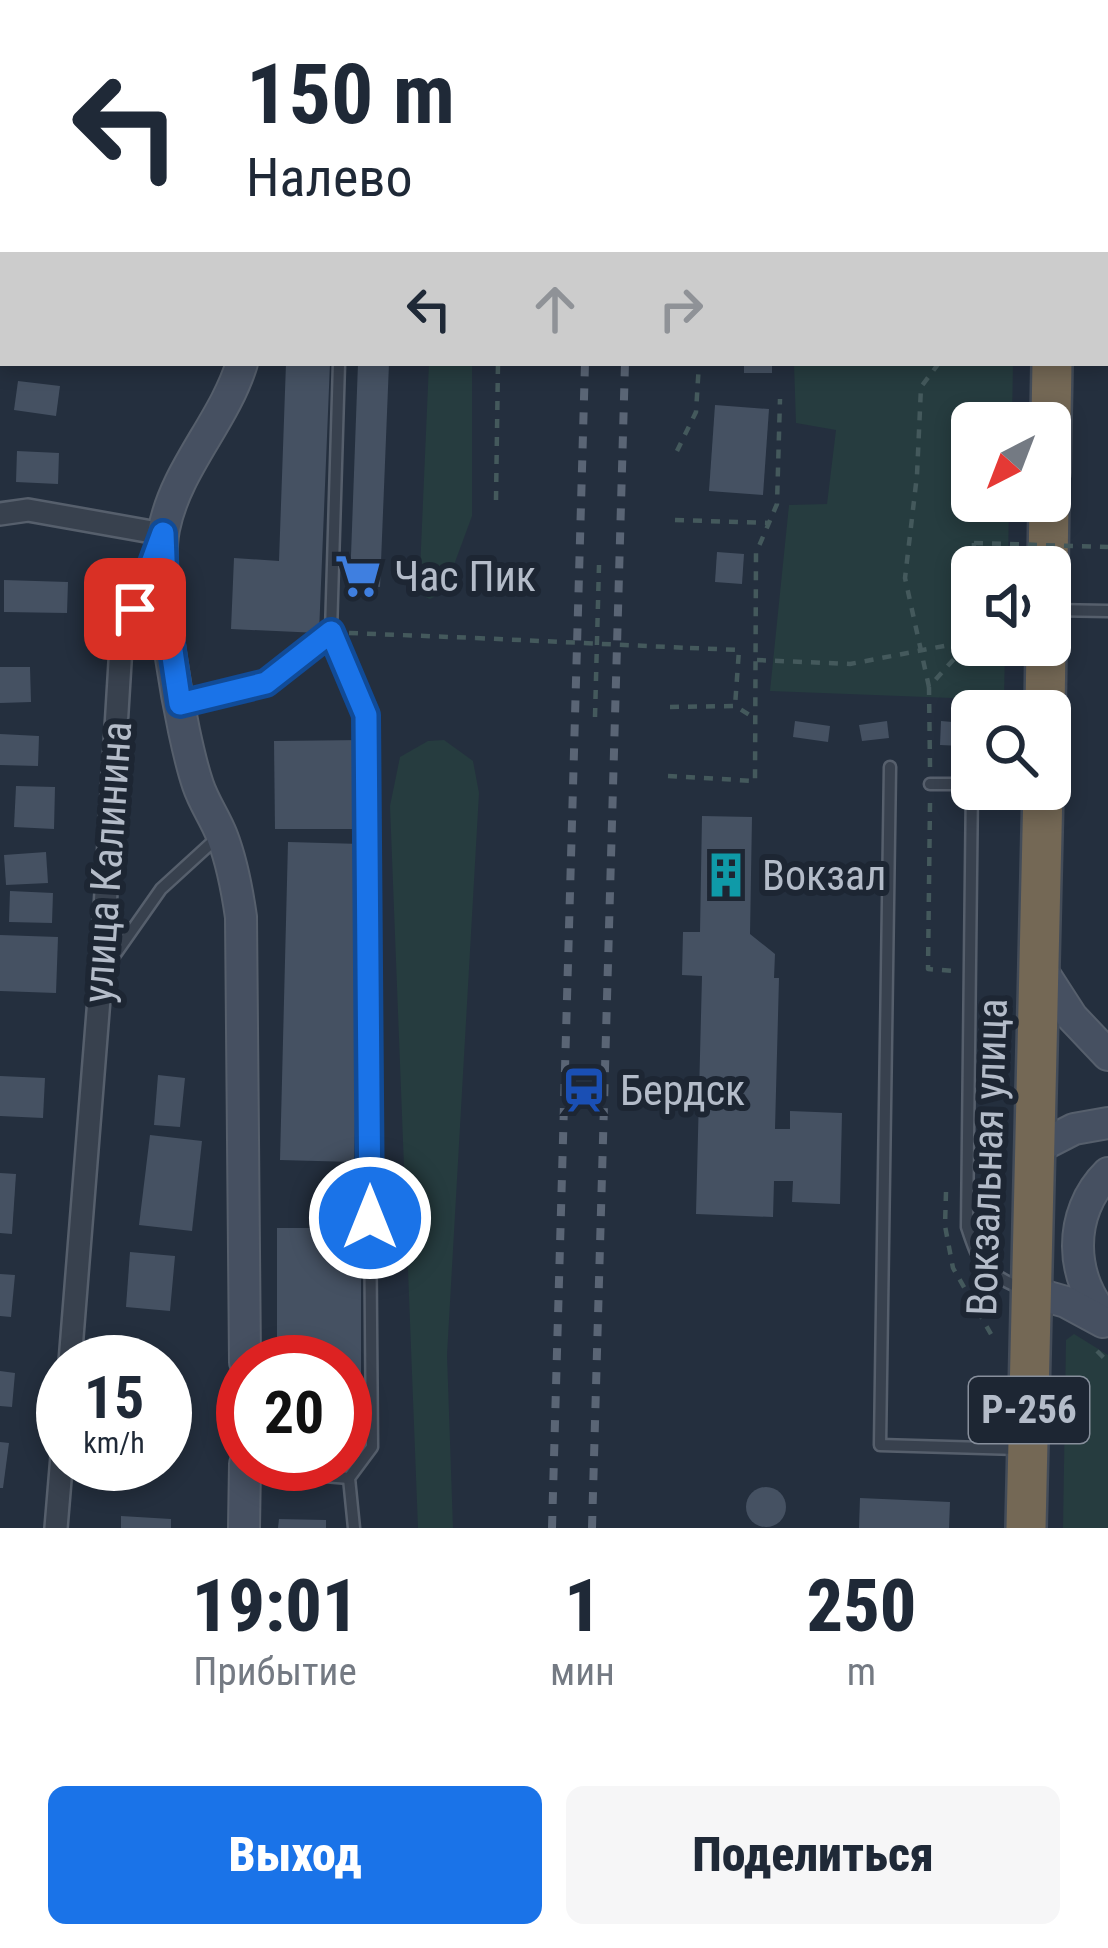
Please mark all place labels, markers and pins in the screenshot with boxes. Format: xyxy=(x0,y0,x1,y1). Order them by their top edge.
supermarket icon: Час Пик xyxy=(333,551,383,601)
place label: Час Пик xyxy=(394,552,536,601)
pin xyxy=(84,558,186,660)
building icon: Вокзал xyxy=(701,850,751,900)
place label: Вокзал xyxy=(762,851,887,900)
station icon: Бердск xyxy=(559,1065,609,1115)
place label: Бердск xyxy=(620,1066,745,1115)

